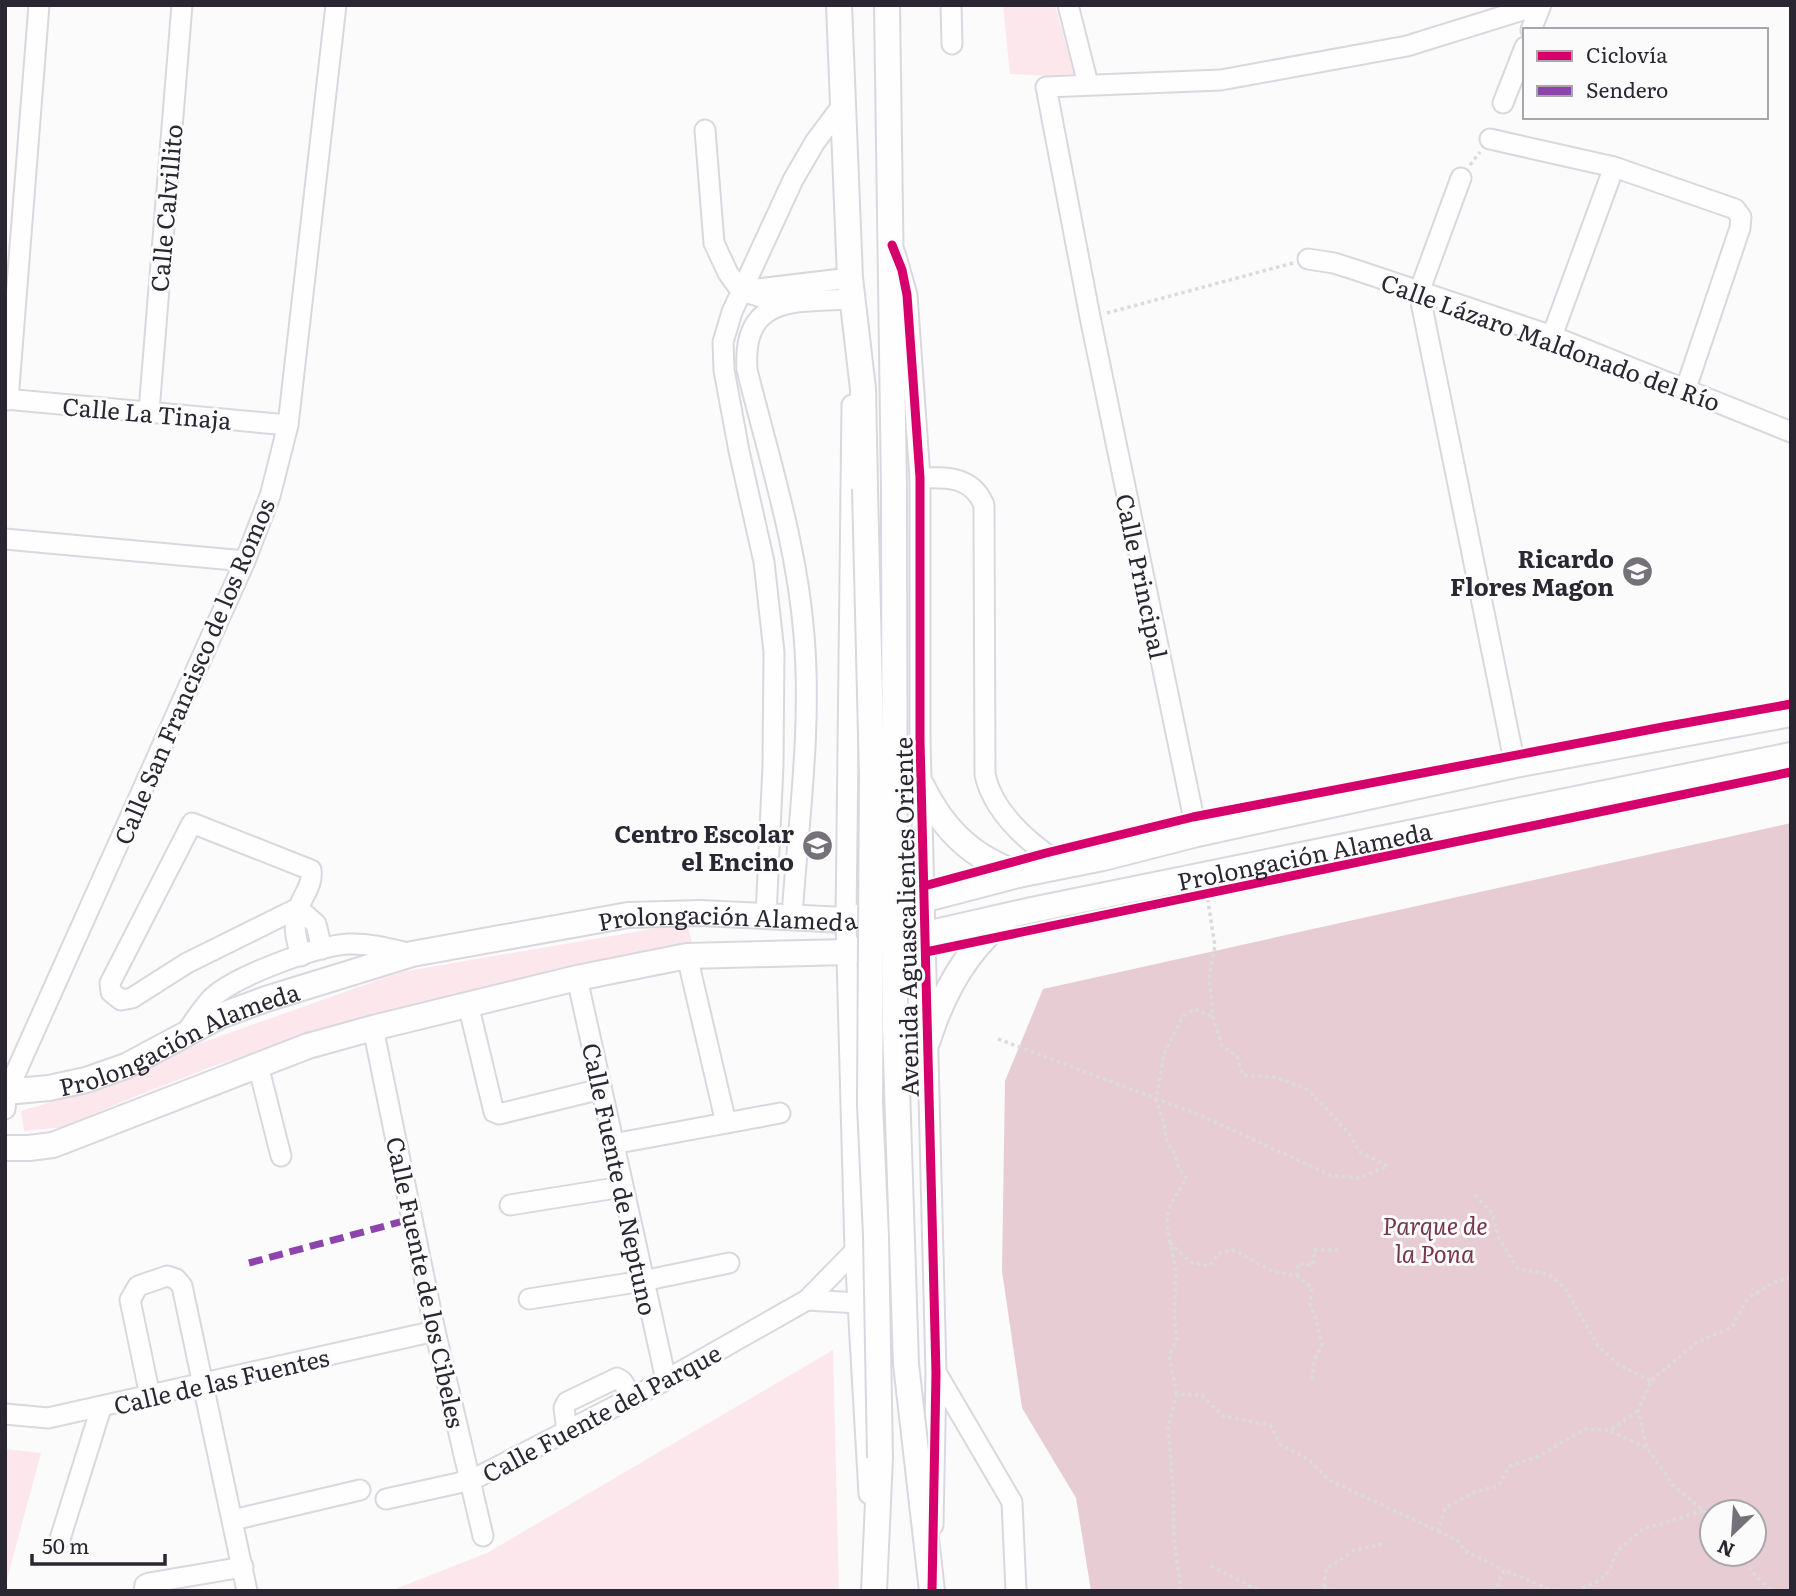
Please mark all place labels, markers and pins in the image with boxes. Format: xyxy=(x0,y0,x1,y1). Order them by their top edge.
place label: Ricardo Flores Magon xyxy=(1450,540,1614,603)
school or university icon: Ricardo Flores Magon xyxy=(1620,554,1654,588)
place label: Centro Escolar el Encino xyxy=(614,815,794,878)
school or university icon: Centro Escolar el Encino xyxy=(800,829,834,863)

